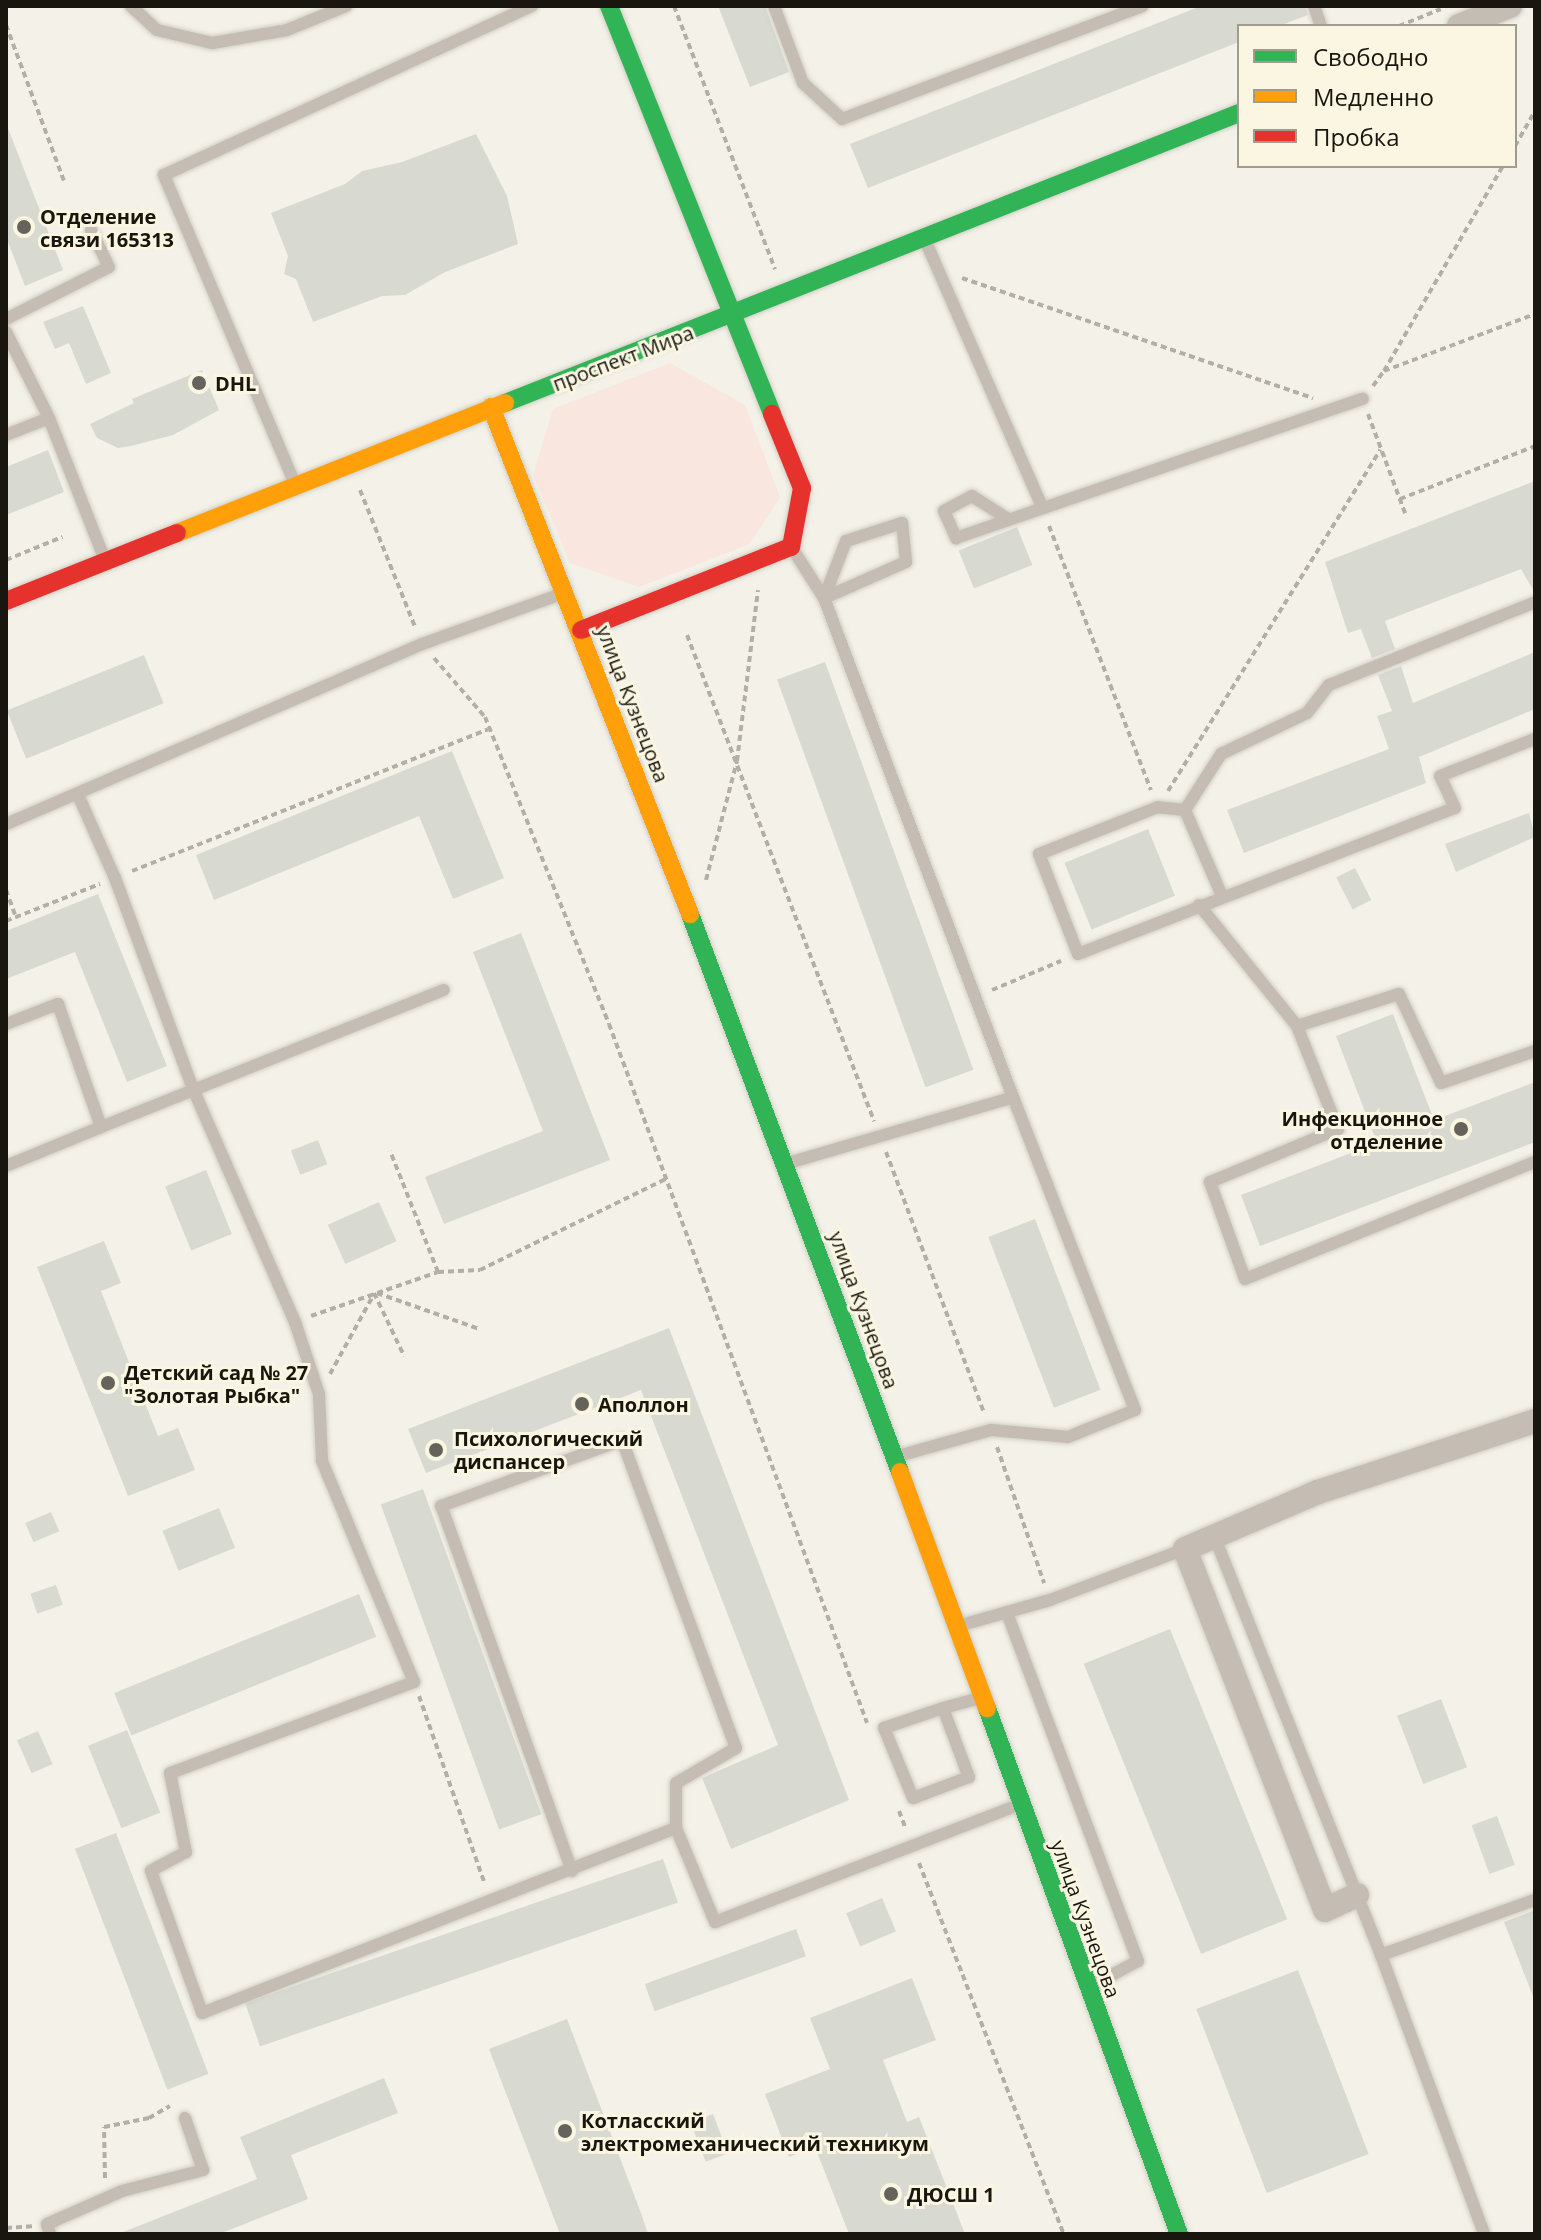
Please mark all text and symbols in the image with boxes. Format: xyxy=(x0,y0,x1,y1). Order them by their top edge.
legend xyxy=(1237,24,1517,168)
text: Свободно xyxy=(1313,40,1428,73)
text: Медленно xyxy=(1313,80,1434,113)
text: Пробка xyxy=(1313,120,1400,153)
place label: Отделение связи 165313 xyxy=(40,204,174,251)
marker: Отделение связи 165313 xyxy=(15,218,33,236)
street label: проспект Мира xyxy=(549,320,697,396)
place label: DHL xyxy=(215,371,256,395)
marker: DHL xyxy=(190,374,208,392)
street label: улица Кузнецова xyxy=(592,622,674,786)
place label: Инфекционное отделение xyxy=(1282,1106,1443,1153)
marker: Инфекционное отделение xyxy=(1450,1118,1472,1140)
street label: улица Кузнецова xyxy=(824,1228,904,1392)
place label: Детский сад № 27 "Золотая Рыбка" xyxy=(124,1360,308,1407)
marker: Детский сад № 27 "Золотая Рыбка" xyxy=(99,1374,117,1392)
place label: Аполлон xyxy=(598,1392,689,1416)
marker: Аполлон xyxy=(573,1395,591,1413)
place label: Психологический диспансер xyxy=(454,1426,643,1473)
marker: Психологический диспансер xyxy=(425,1439,447,1461)
street label: улица Кузнецова xyxy=(1046,1837,1126,2001)
place label: Котласский электромеханический техникум xyxy=(581,2108,929,2155)
marker: Котласский электромеханический техникум xyxy=(556,2122,574,2140)
place label: ДЮСШ 1 xyxy=(907,2182,995,2206)
marker: ДЮСШ 1 xyxy=(882,2185,900,2203)

